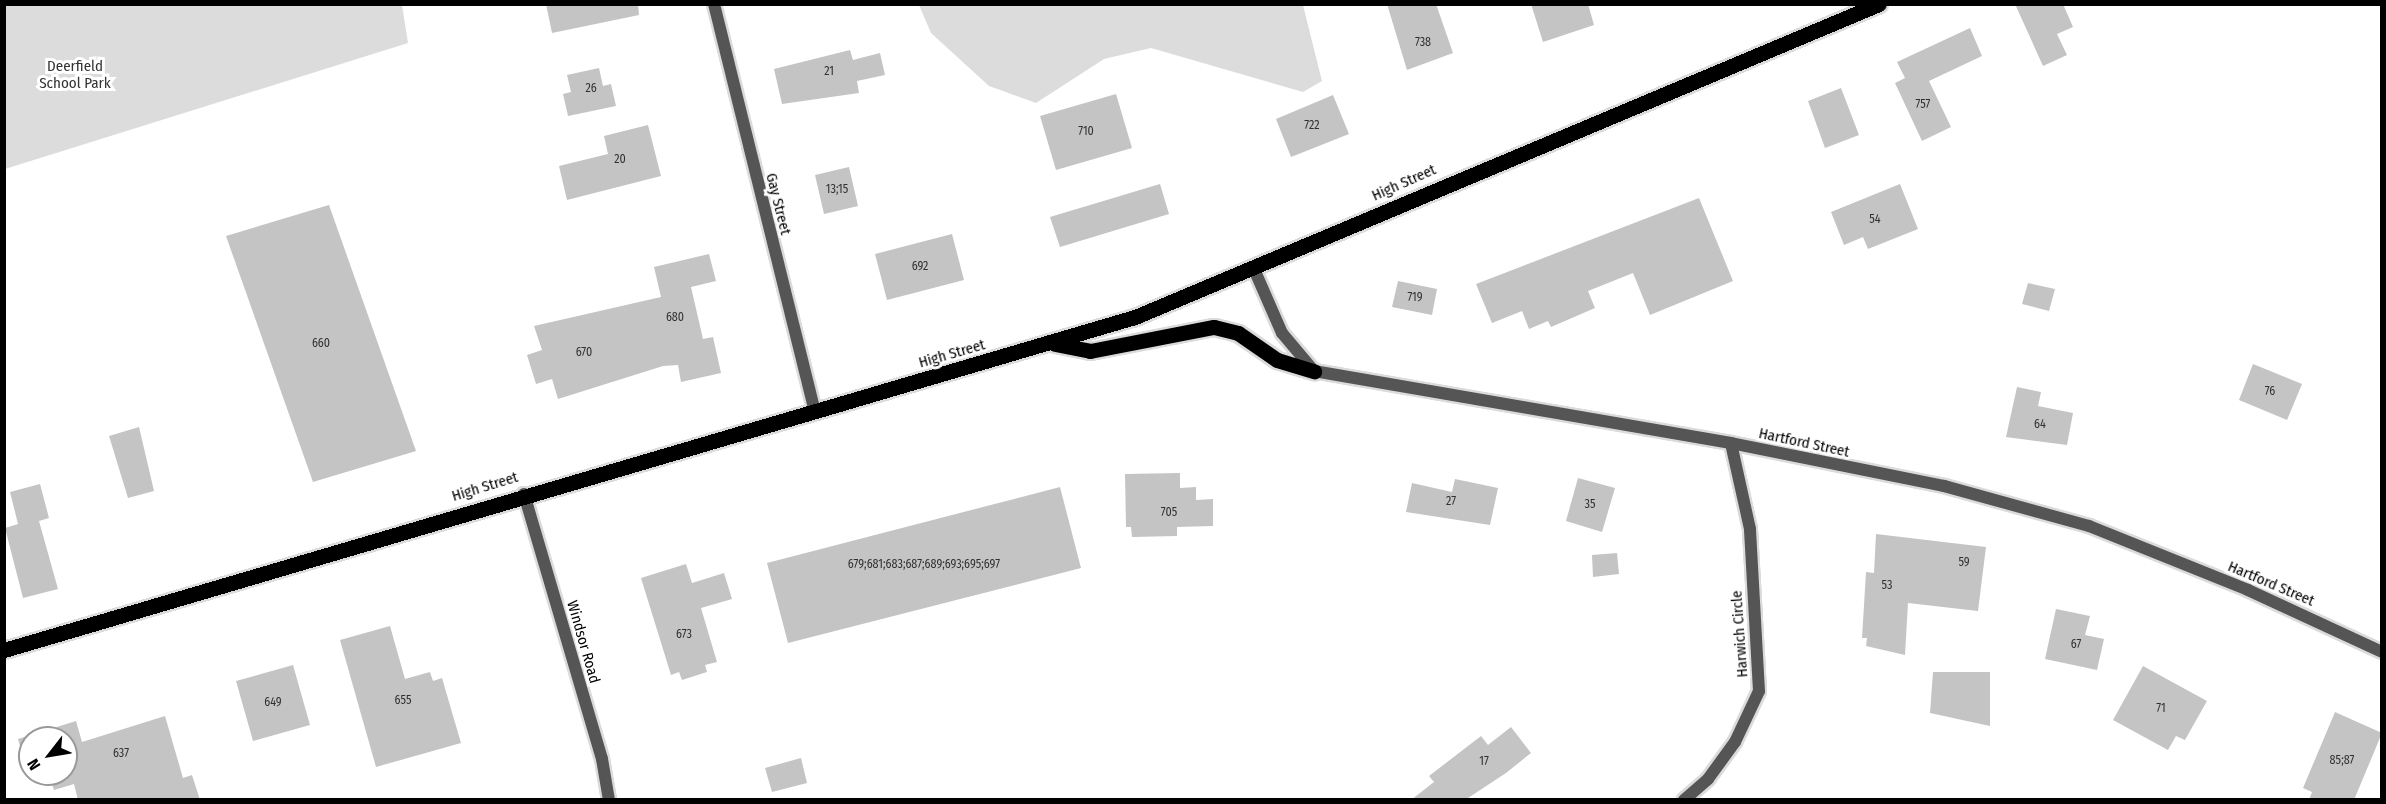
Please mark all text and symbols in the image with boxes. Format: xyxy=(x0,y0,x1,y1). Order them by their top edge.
house number: 738 xyxy=(1415,36,1431,50)
park label: Deerfield School Park xyxy=(39,57,111,92)
house number: 21 xyxy=(824,65,834,79)
house number: 26 xyxy=(585,82,597,96)
house number: 757 xyxy=(1916,98,1930,112)
house number: 722 xyxy=(1304,119,1320,133)
house number: 710 xyxy=(1078,125,1094,139)
house number: 20 xyxy=(614,153,626,167)
street label: High Street xyxy=(1369,161,1439,205)
street label: Gay Street xyxy=(762,171,794,237)
house number: 13;15 xyxy=(826,183,848,197)
house number: 54 xyxy=(1869,213,1881,227)
house number: 692 xyxy=(912,260,928,274)
house number: 719 xyxy=(1407,291,1423,305)
house number: 680 xyxy=(666,311,684,325)
street label: High Street xyxy=(917,336,987,372)
house number: 660 xyxy=(312,337,330,351)
house number: 670 xyxy=(576,346,592,360)
house number: 76 xyxy=(2265,385,2275,399)
house number: 64 xyxy=(2034,418,2046,432)
street label: Hartford Street xyxy=(1757,425,1851,461)
street label: High Street xyxy=(450,468,520,506)
house number: 27 xyxy=(1446,495,1456,509)
house number: 35 xyxy=(1585,498,1595,512)
house number: 705 xyxy=(1161,506,1177,520)
house number: 59 xyxy=(1958,556,1970,570)
house number: 679;681;683;687;689;693;695;697 xyxy=(848,558,1000,572)
street label: Hartford Street xyxy=(2225,558,2317,610)
house number: 53 xyxy=(1882,579,1892,593)
street label: Harwich Circle xyxy=(1728,590,1752,678)
street label: Windsor Road xyxy=(563,599,603,685)
house number: 673 xyxy=(676,628,692,642)
house number: 67 xyxy=(2071,638,2081,652)
house number: 655 xyxy=(395,694,411,708)
house number: 649 xyxy=(264,696,282,710)
house number: 71 xyxy=(2156,702,2166,716)
north arrow xyxy=(18,726,78,786)
house number: 637 xyxy=(113,747,129,761)
house number: 85;87 xyxy=(2330,754,2354,768)
text: N xyxy=(23,755,44,774)
house number: 17 xyxy=(1479,755,1489,769)

